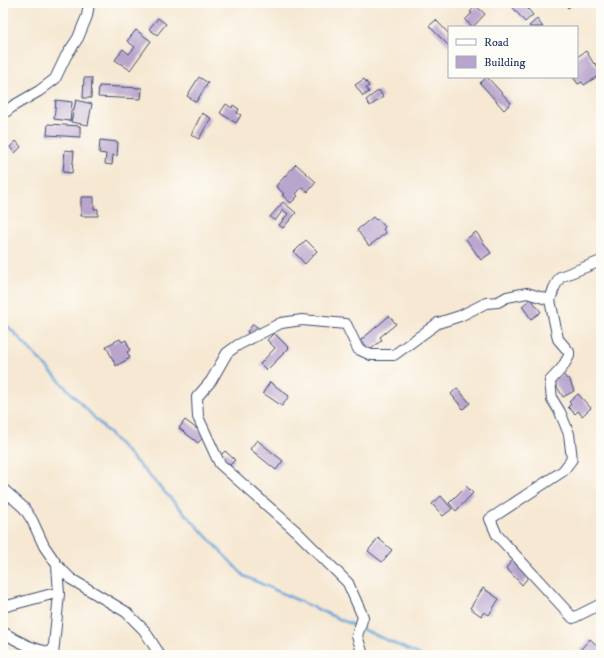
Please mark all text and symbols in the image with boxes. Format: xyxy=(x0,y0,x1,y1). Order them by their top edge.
legend xyxy=(448,26,578,78)
text: Road xyxy=(484,35,509,50)
text: Building xyxy=(484,55,525,70)

